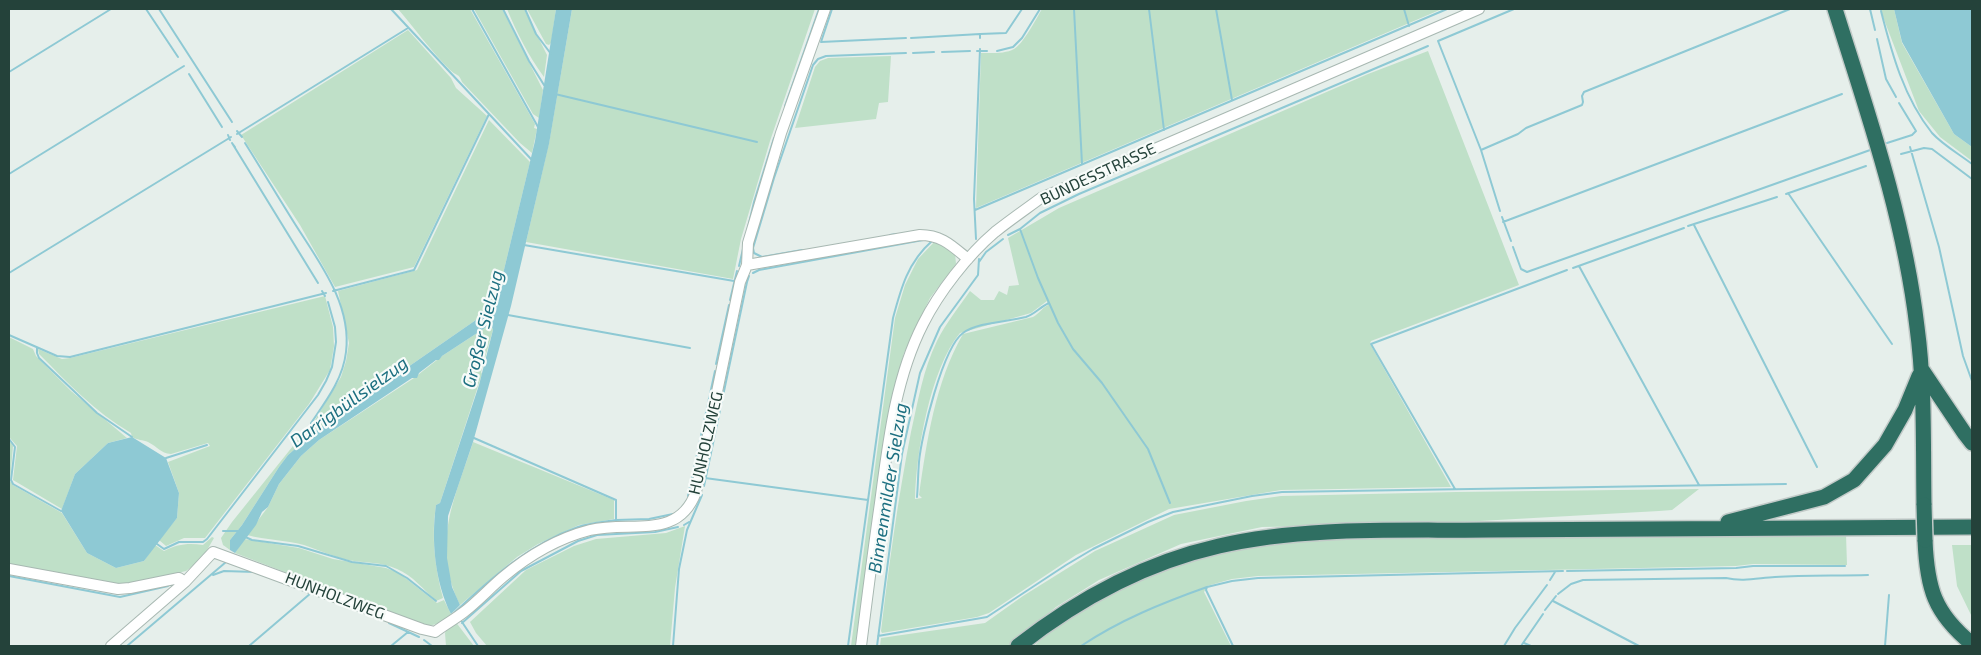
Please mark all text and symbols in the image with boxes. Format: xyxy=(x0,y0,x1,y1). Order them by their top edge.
street label: BUNDESSTRASSE xyxy=(1037,139,1159,209)
water label: Großer Sielzug xyxy=(458,268,508,390)
water label: Darrigbüllsielzug xyxy=(286,352,412,452)
street label: HUNHOLZWEG xyxy=(685,390,727,496)
water label: Binnenmilder Sielzug xyxy=(864,401,912,575)
street label: HUNHOLZWEG xyxy=(282,568,388,624)

